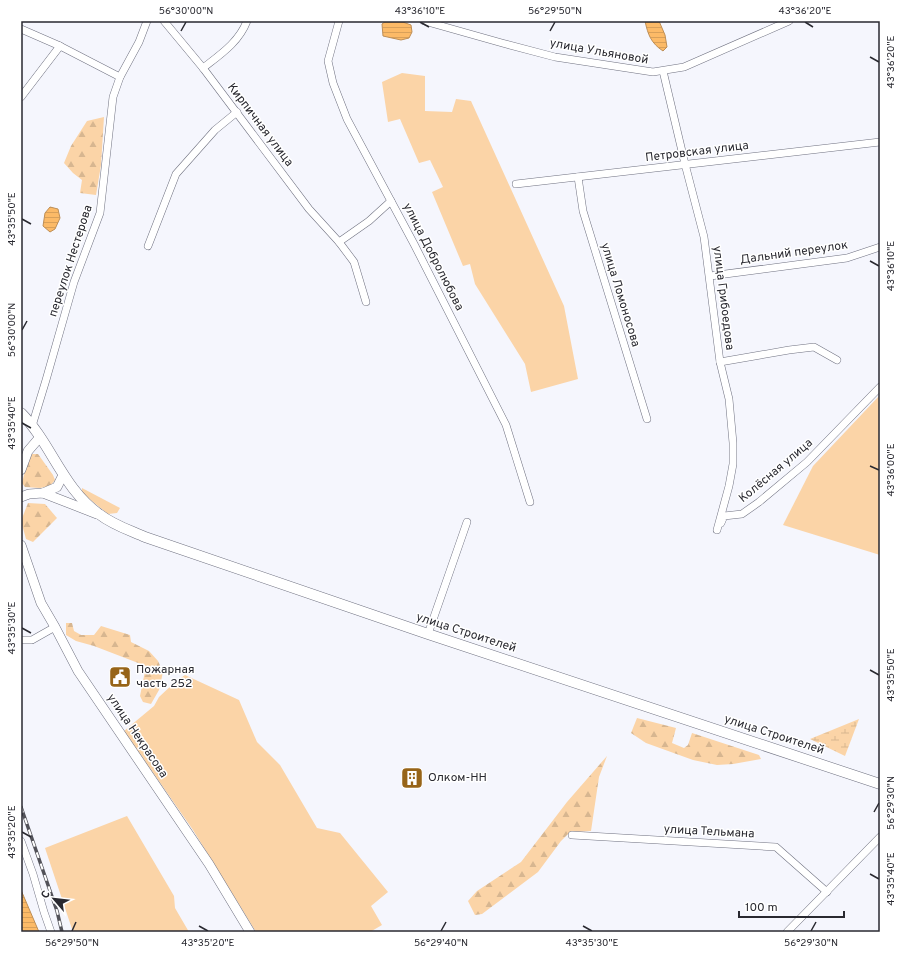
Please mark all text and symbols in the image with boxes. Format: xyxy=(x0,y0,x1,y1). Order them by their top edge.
text: 56°30'00"N xyxy=(159,5,213,18)
text: 43°36'10"E xyxy=(395,5,445,18)
text: 56°29'50"N xyxy=(528,5,582,18)
text: 43°36'20"E xyxy=(778,5,832,18)
street label: улица Ульяновой xyxy=(548,35,650,69)
text: 43°36'20"E xyxy=(885,35,898,89)
street label: Кирпичная улица xyxy=(223,80,297,170)
street label: Петровская улица xyxy=(644,138,750,166)
text: 43°35'50"E xyxy=(6,192,19,246)
street label: улица Добролюбова xyxy=(399,200,467,314)
street label: переулок Нестерова xyxy=(45,203,97,319)
street label: Дальний переулок xyxy=(739,237,849,268)
street label: улица Ломоносова xyxy=(597,241,643,349)
text: 43°36'10"E xyxy=(885,241,898,291)
street label: улица Грибоедова xyxy=(709,245,737,351)
text: 56°30'00"N xyxy=(6,303,19,357)
text: 43°35'40"E xyxy=(6,396,19,450)
street label: Колёсная улица xyxy=(736,435,816,507)
text: 43°36'00"E xyxy=(885,443,898,497)
text: 43°35'30"E xyxy=(6,601,19,655)
street label: улица Строителей xyxy=(414,609,518,657)
text: 43°35'50"E xyxy=(885,648,898,702)
place label: Пожарная часть 252 xyxy=(136,662,195,692)
public building icon: Пожарная часть 252 xyxy=(107,664,133,690)
street label: улица Некрасова xyxy=(103,691,171,781)
street label: улица Строителей xyxy=(722,711,826,759)
building icon: Олком-НН xyxy=(399,765,425,791)
place label: Олком-НН xyxy=(428,770,487,786)
text: 56°29'30"N xyxy=(885,776,898,830)
text: 43°35'20"E xyxy=(6,805,19,859)
street label: улица Тельмана xyxy=(663,822,755,842)
text: 43°35'40"E xyxy=(885,852,898,906)
north arrow xyxy=(34,879,74,919)
text: С xyxy=(38,888,54,901)
scale bar xyxy=(739,893,844,919)
text: 100 m xyxy=(745,900,778,916)
text: 56°29'50"N xyxy=(45,937,99,950)
text: 43°35'20"E xyxy=(181,937,235,950)
text: 56°29'40"N xyxy=(414,937,468,950)
text: 43°35'30"E xyxy=(565,937,619,950)
text: 56°29'30"N xyxy=(784,937,838,950)

